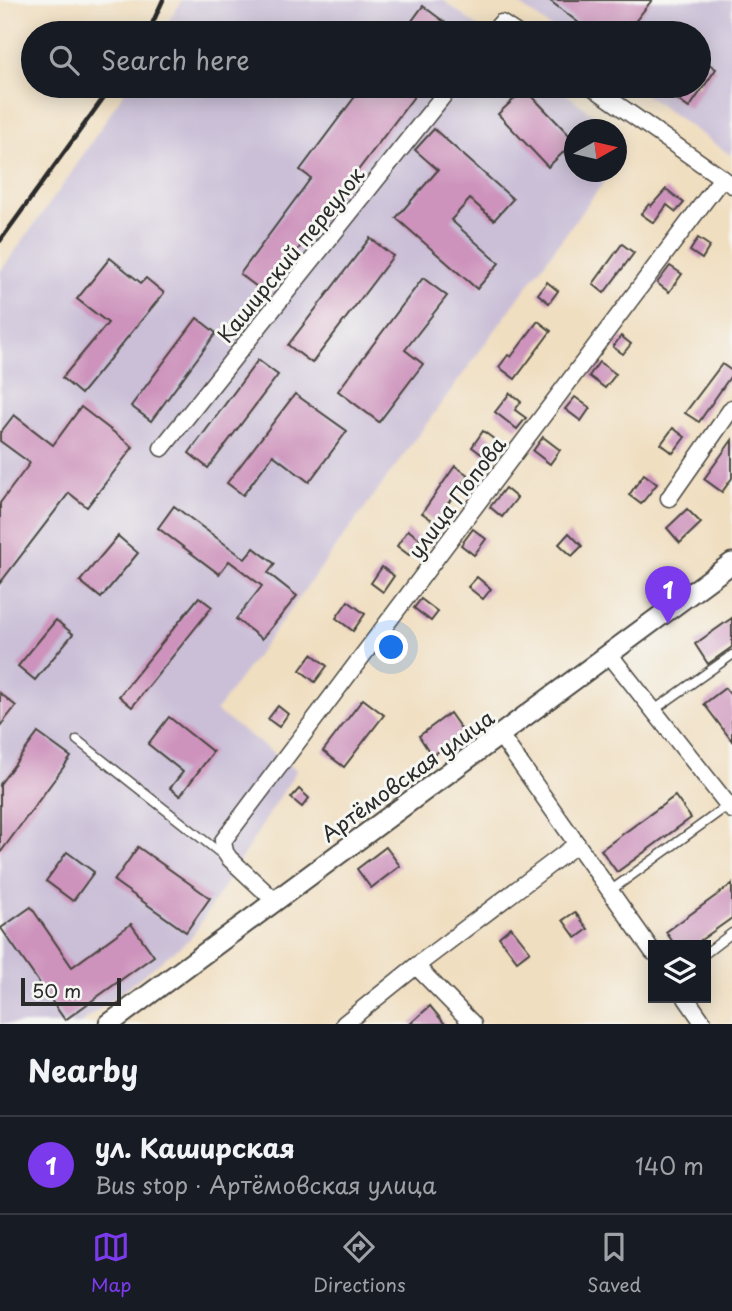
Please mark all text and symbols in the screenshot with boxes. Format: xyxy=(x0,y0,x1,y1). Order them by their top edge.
search box xyxy=(21,21,711,98)
text: Search here xyxy=(101,40,250,79)
icon: search xyxy=(45,41,83,79)
north arrow xyxy=(564,119,627,182)
street label: Каширский переулок xyxy=(209,159,371,349)
street label: улица Попова xyxy=(399,429,513,565)
pin: 1 xyxy=(645,566,691,624)
your location xyxy=(374,630,408,664)
street label: Артёмовская улица xyxy=(314,701,501,849)
map controls xyxy=(648,940,711,1003)
button: layers xyxy=(648,940,711,1003)
scale bar xyxy=(21,975,121,1007)
text: 50 m xyxy=(32,976,81,1004)
text: Nearby xyxy=(28,1047,138,1092)
text: ул. Каширская xyxy=(95,1128,295,1167)
text: 1 xyxy=(46,1148,57,1183)
text: 140 m xyxy=(635,1148,704,1183)
text: Bus stop · Артёмовская улица xyxy=(95,1167,437,1202)
tab: Map xyxy=(91,1228,131,1298)
tab: Directions xyxy=(313,1228,406,1298)
tab: Saved xyxy=(587,1228,641,1298)

